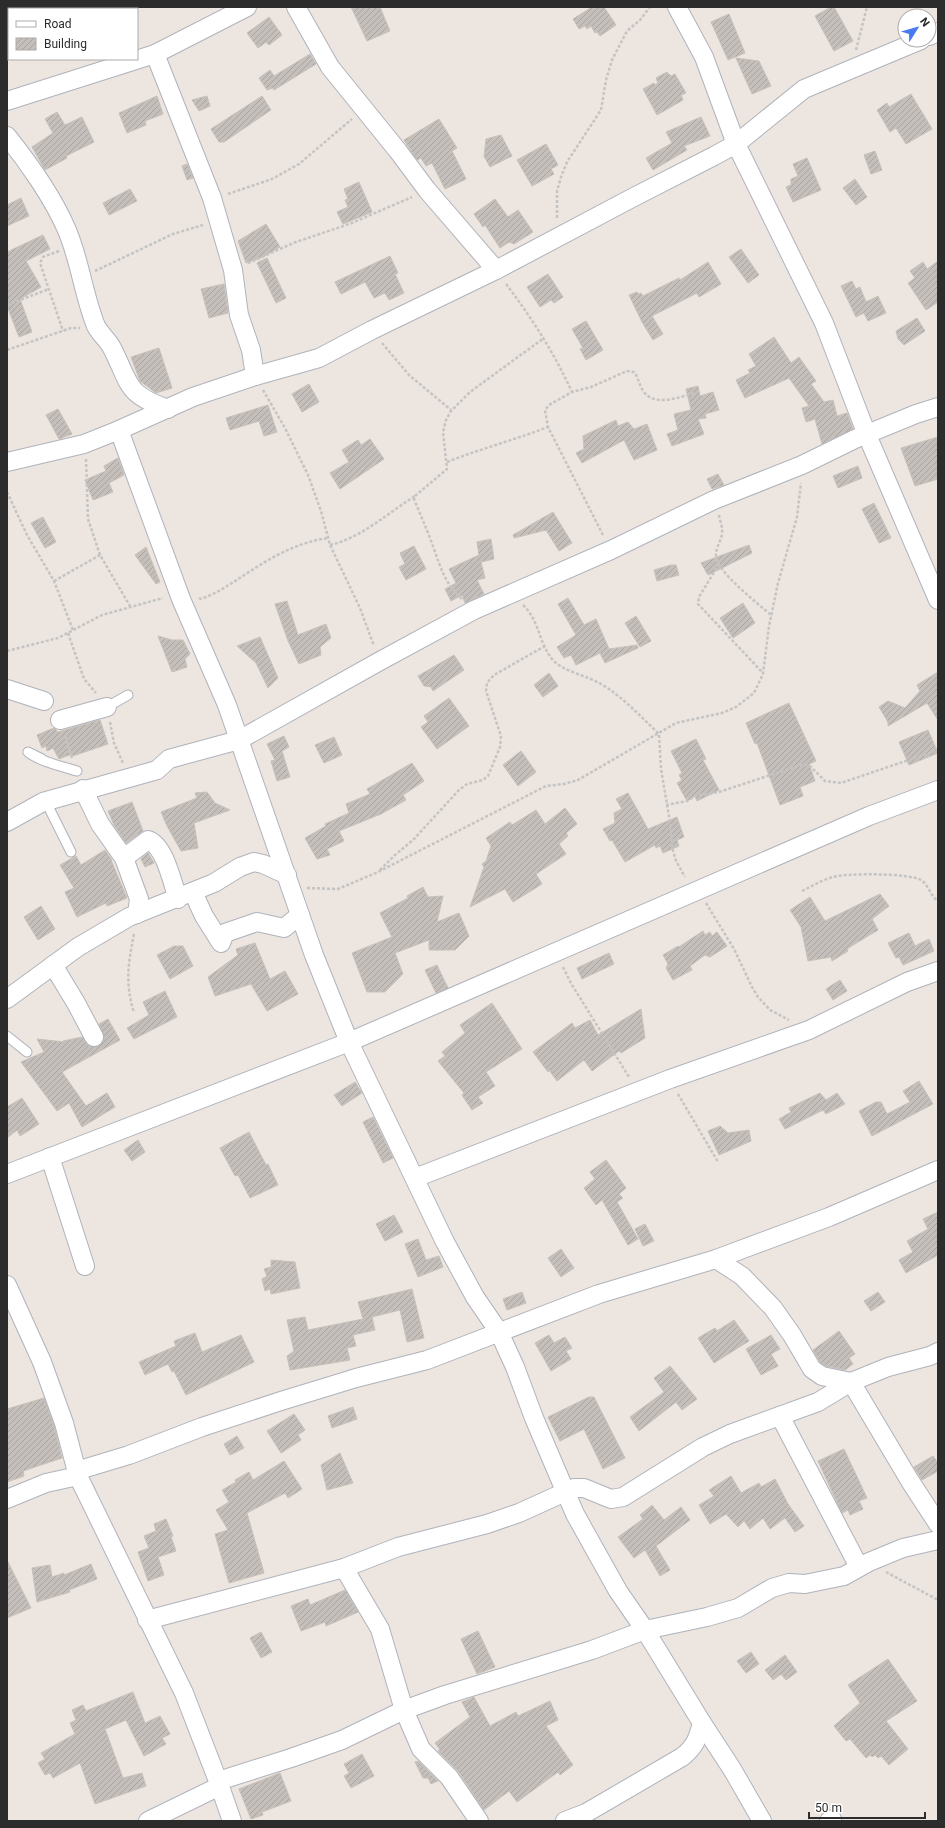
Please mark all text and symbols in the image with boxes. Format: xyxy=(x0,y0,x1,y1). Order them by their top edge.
legend xyxy=(8,8,138,60)
north arrow xyxy=(897,8,937,48)
text: N xyxy=(917,15,932,29)
text: Road xyxy=(44,17,72,31)
text: Building xyxy=(44,37,87,51)
scale bar xyxy=(809,1794,925,1820)
text: 50 m xyxy=(815,1801,842,1815)

